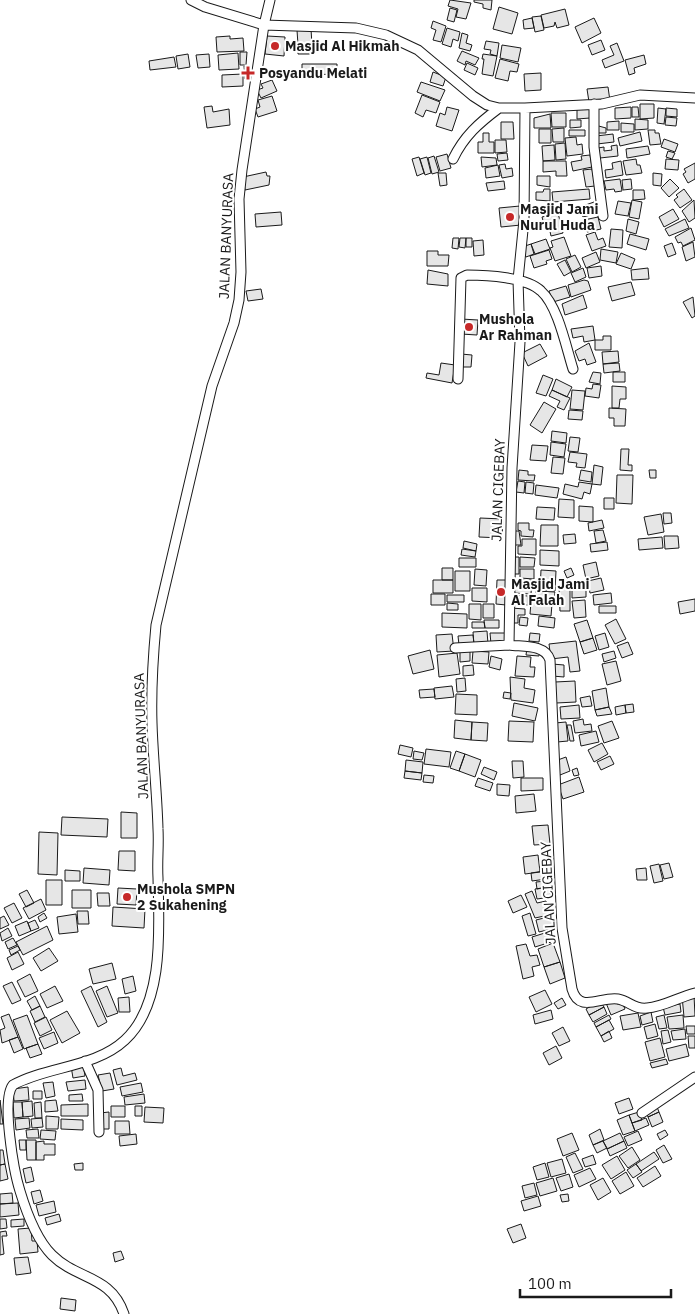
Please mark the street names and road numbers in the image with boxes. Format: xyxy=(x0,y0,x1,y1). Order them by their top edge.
street label: JALAN BANYURASA xyxy=(215,173,237,299)
street label: JALAN CIGEBAY xyxy=(487,437,509,542)
street label: JALAN BANYURASA xyxy=(130,673,152,799)
street label: JALAN CIGEBAY xyxy=(536,840,560,945)

